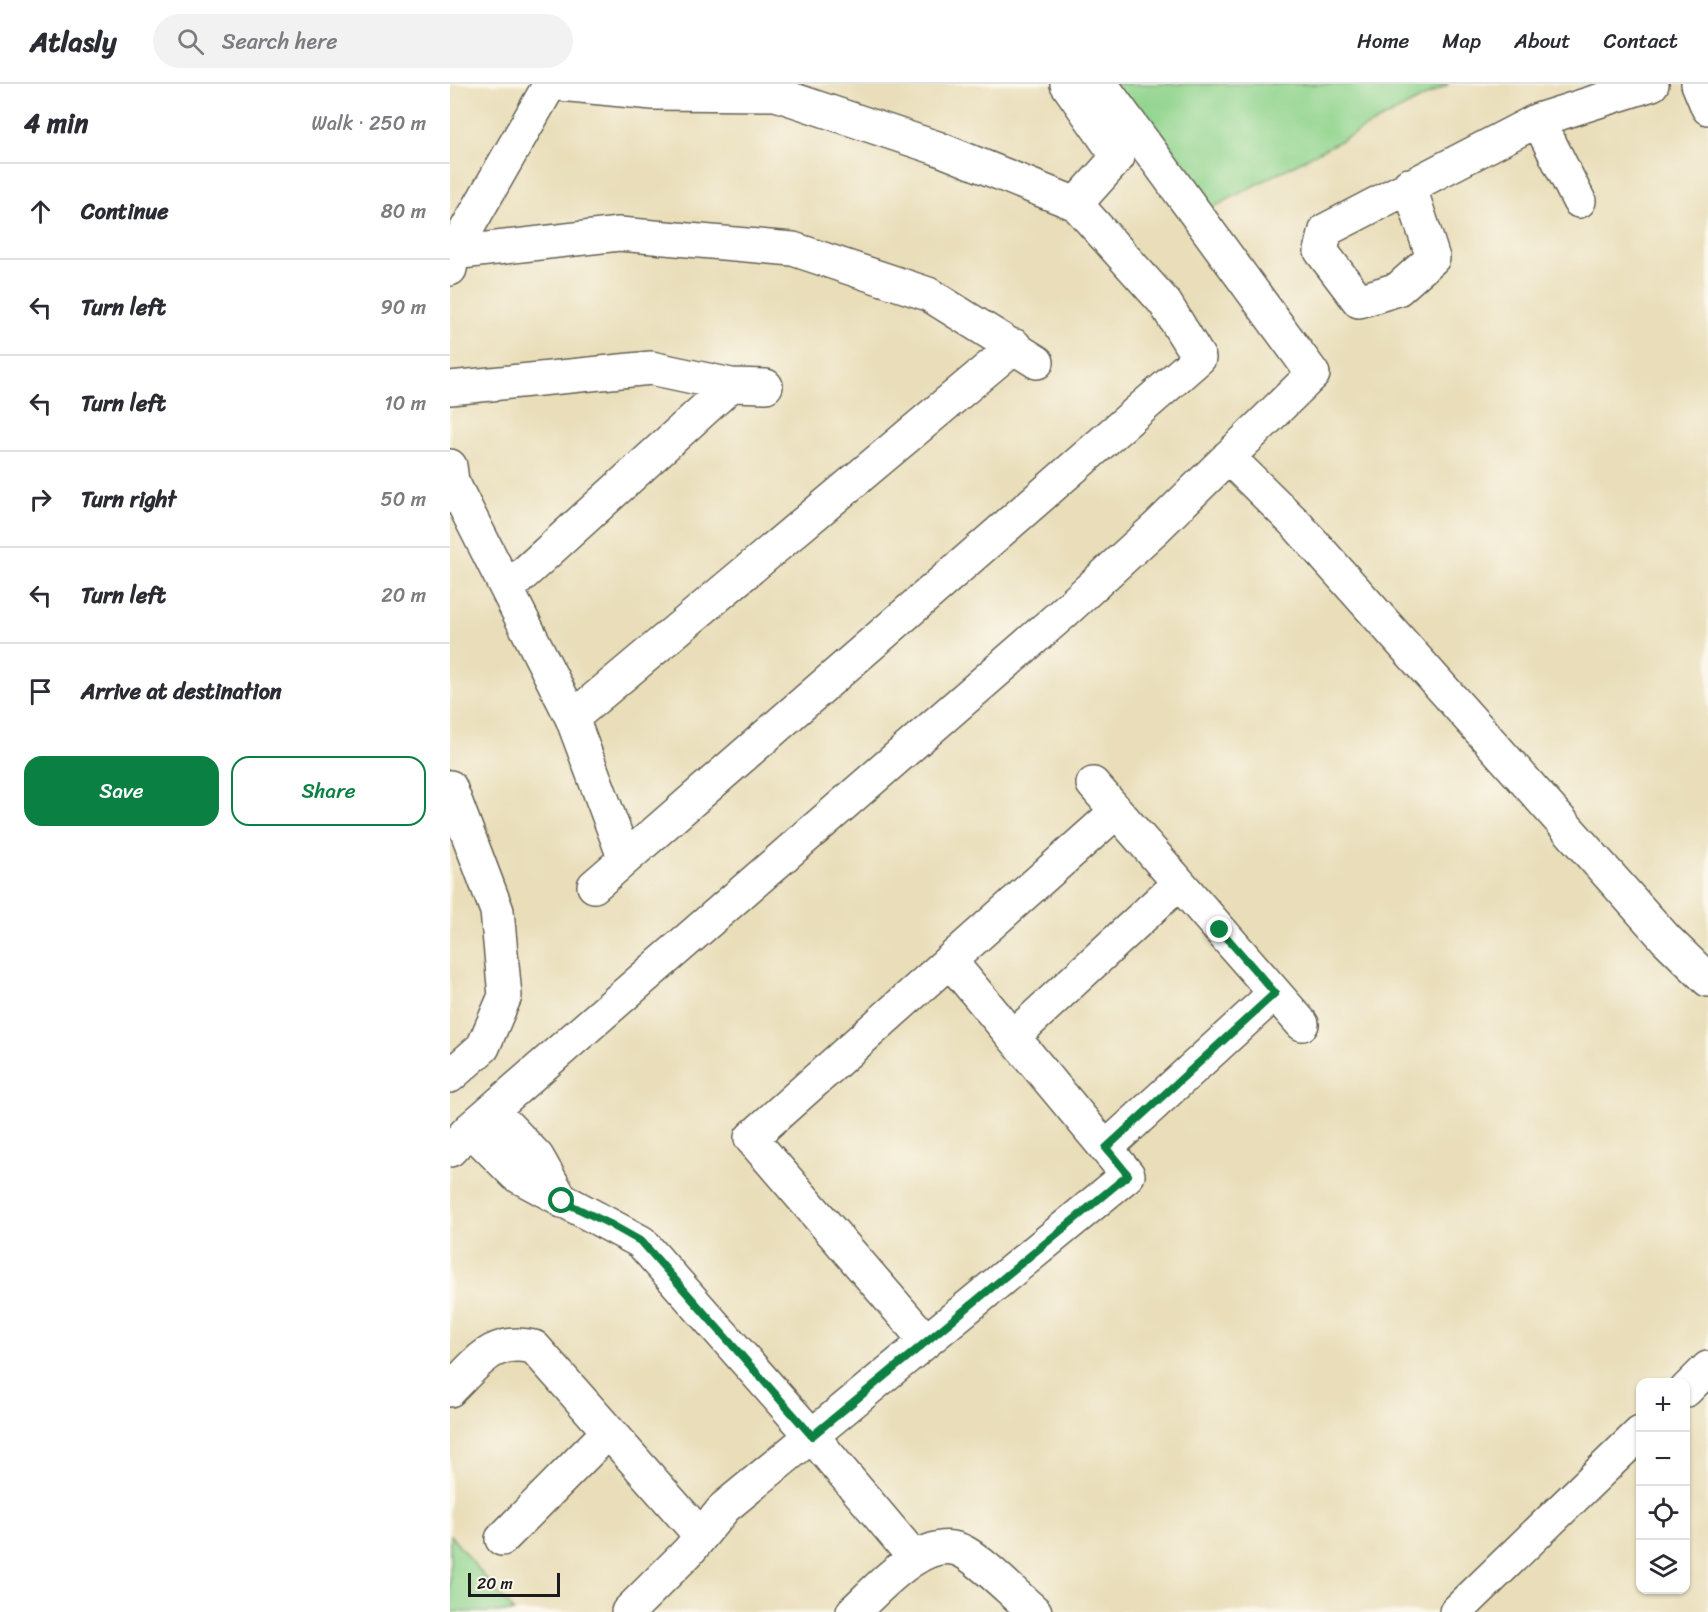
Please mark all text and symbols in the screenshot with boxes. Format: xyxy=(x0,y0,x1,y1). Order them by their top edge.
search box xyxy=(153,14,573,68)
text: Atlasly xyxy=(30,17,117,66)
text: Search here xyxy=(222,22,338,61)
text: Home xyxy=(1357,22,1409,60)
text: Map xyxy=(1442,22,1481,60)
text: About xyxy=(1514,22,1571,60)
text: Contact xyxy=(1604,22,1678,60)
icon: search xyxy=(174,25,207,58)
text: 4 min xyxy=(24,100,88,146)
text: Walk · 250 m xyxy=(312,106,426,141)
text: Continue xyxy=(81,192,169,231)
text: 80 m xyxy=(381,194,426,229)
icon: ahead xyxy=(24,195,57,228)
text: Turn left xyxy=(81,288,166,327)
text: 90 m xyxy=(381,290,426,325)
icon: left xyxy=(24,291,57,324)
text: Turn left xyxy=(81,384,166,423)
text: 10 m xyxy=(384,386,426,421)
icon: left xyxy=(24,387,57,420)
text: Turn right xyxy=(81,480,176,519)
text: 50 m xyxy=(381,482,426,517)
icon: right xyxy=(24,483,57,516)
text: Turn left xyxy=(81,576,166,615)
text: 20 m xyxy=(381,578,426,613)
icon: left xyxy=(24,579,57,612)
text: Arrive at destination xyxy=(81,672,282,711)
icon: arrive xyxy=(24,675,57,708)
button: Save xyxy=(24,756,219,826)
button: Share xyxy=(231,756,426,826)
route end xyxy=(1206,916,1232,942)
route start xyxy=(548,1187,574,1213)
map controls xyxy=(1636,1378,1690,1594)
button: + xyxy=(1636,1378,1690,1432)
button: − xyxy=(1636,1432,1690,1486)
button: locate xyxy=(1636,1486,1690,1540)
button: layers xyxy=(1636,1540,1690,1594)
text: 20 m xyxy=(477,1569,513,1598)
scale bar xyxy=(468,1570,560,1598)

